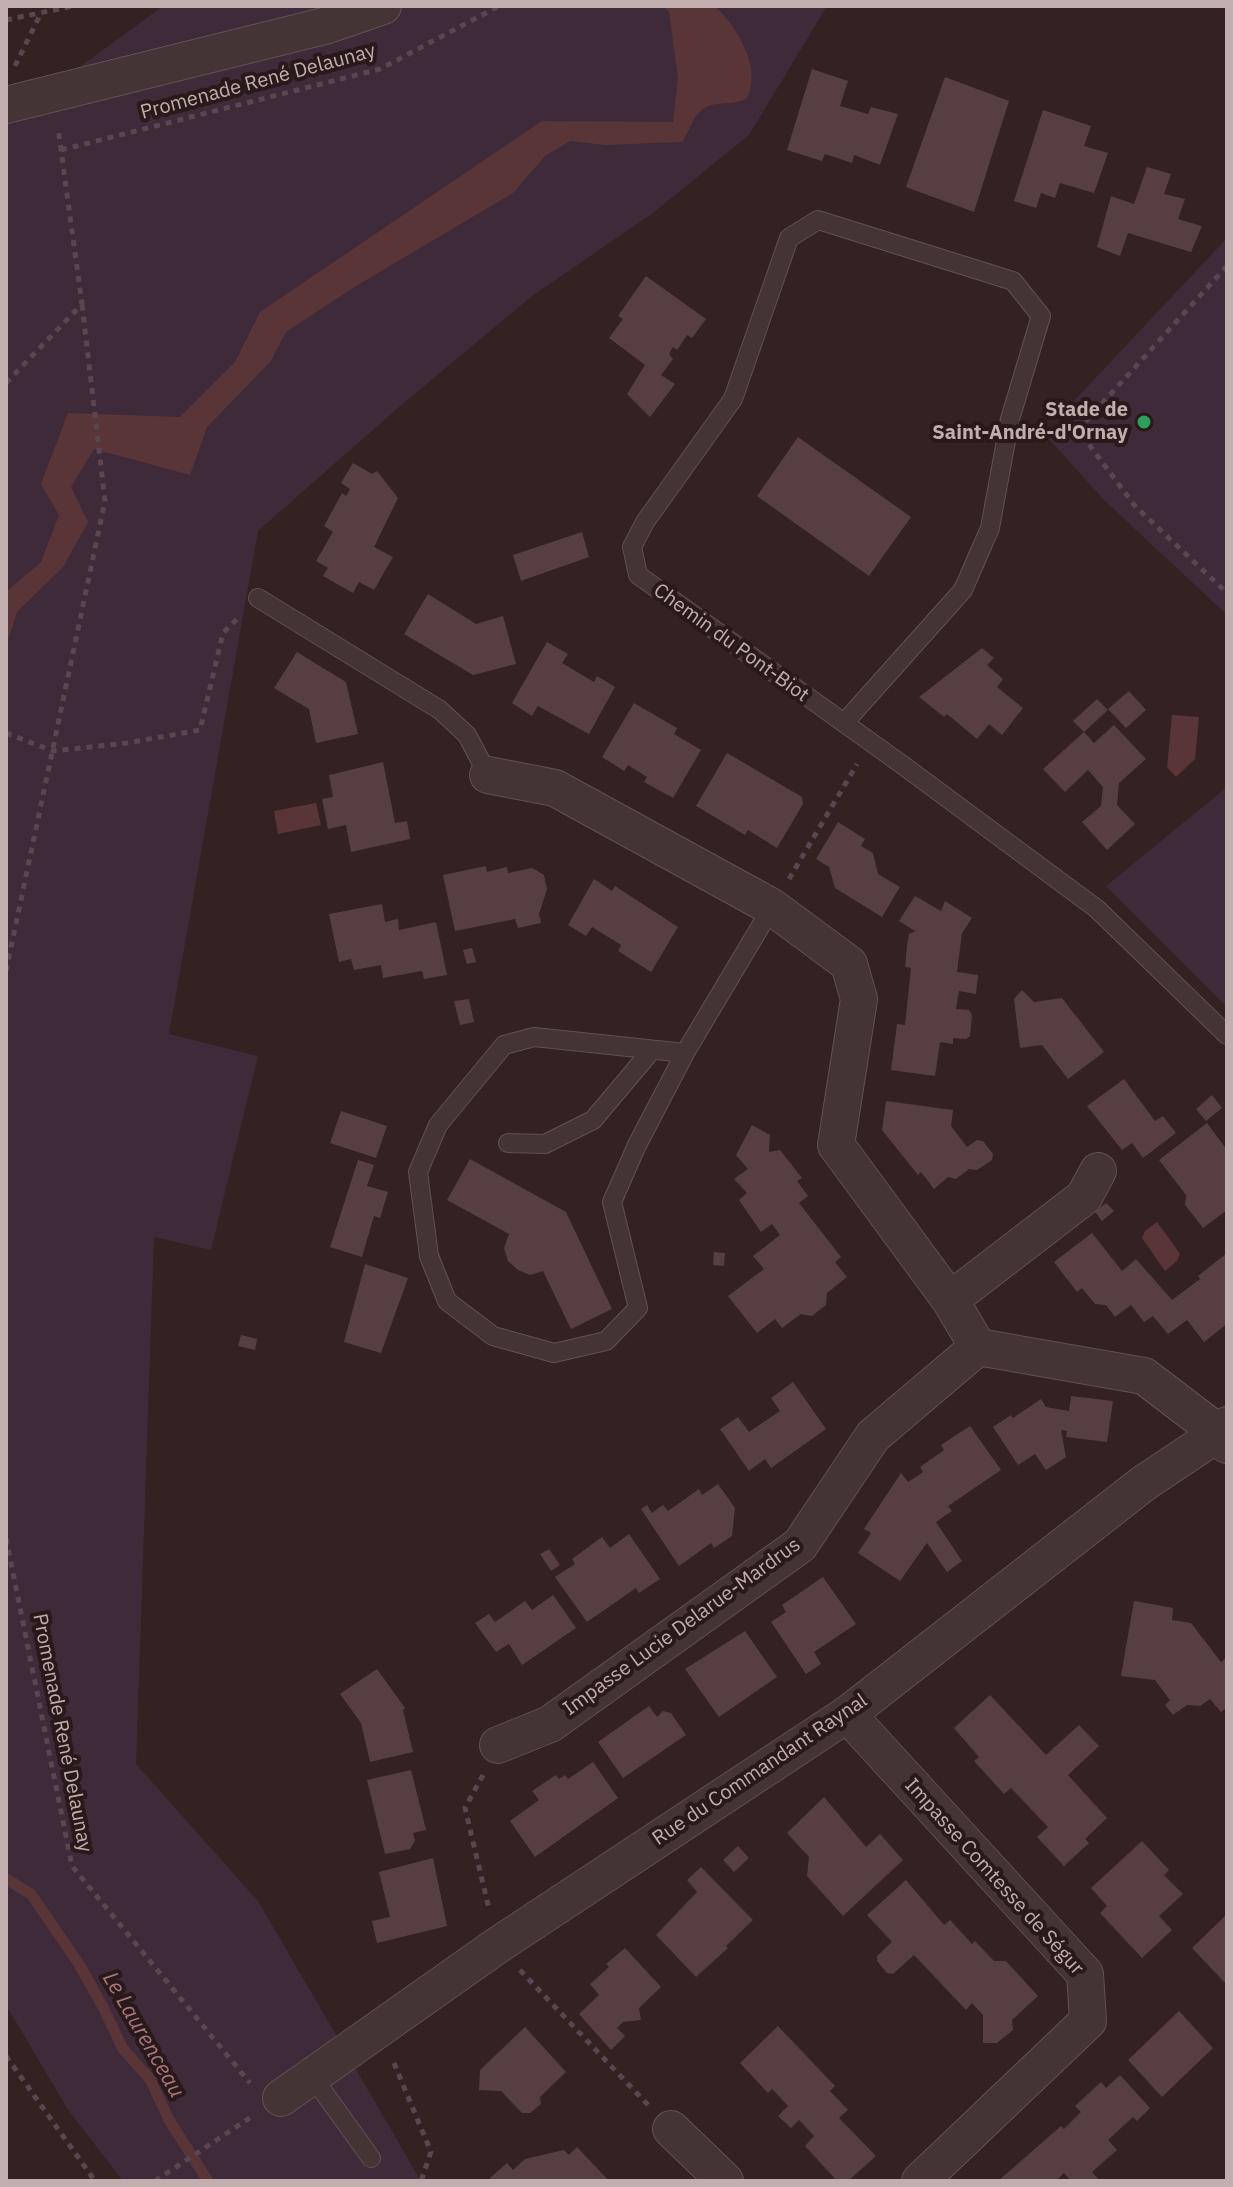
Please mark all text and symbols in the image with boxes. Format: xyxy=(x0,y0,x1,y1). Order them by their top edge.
street label: Promenade René Delaunay xyxy=(138,39,378,125)
place label: Stade de Saint-André-d'Ornay xyxy=(932,398,1128,445)
marker: Stade de Saint-André-d'Ornay xyxy=(1135,413,1153,431)
street label: Chemin du Pont-Biot xyxy=(649,579,813,707)
street label: Impasse Lucie Delarue-Mardrus xyxy=(559,1533,805,1721)
street label: Promenade René Delaunay xyxy=(27,1612,97,1854)
street label: Rue du Commandant Raynal xyxy=(648,1689,872,1851)
street label: Impasse Comtesse de Ségur xyxy=(899,1774,1089,1980)
water label: Le Laurenceau xyxy=(96,1967,190,2103)

